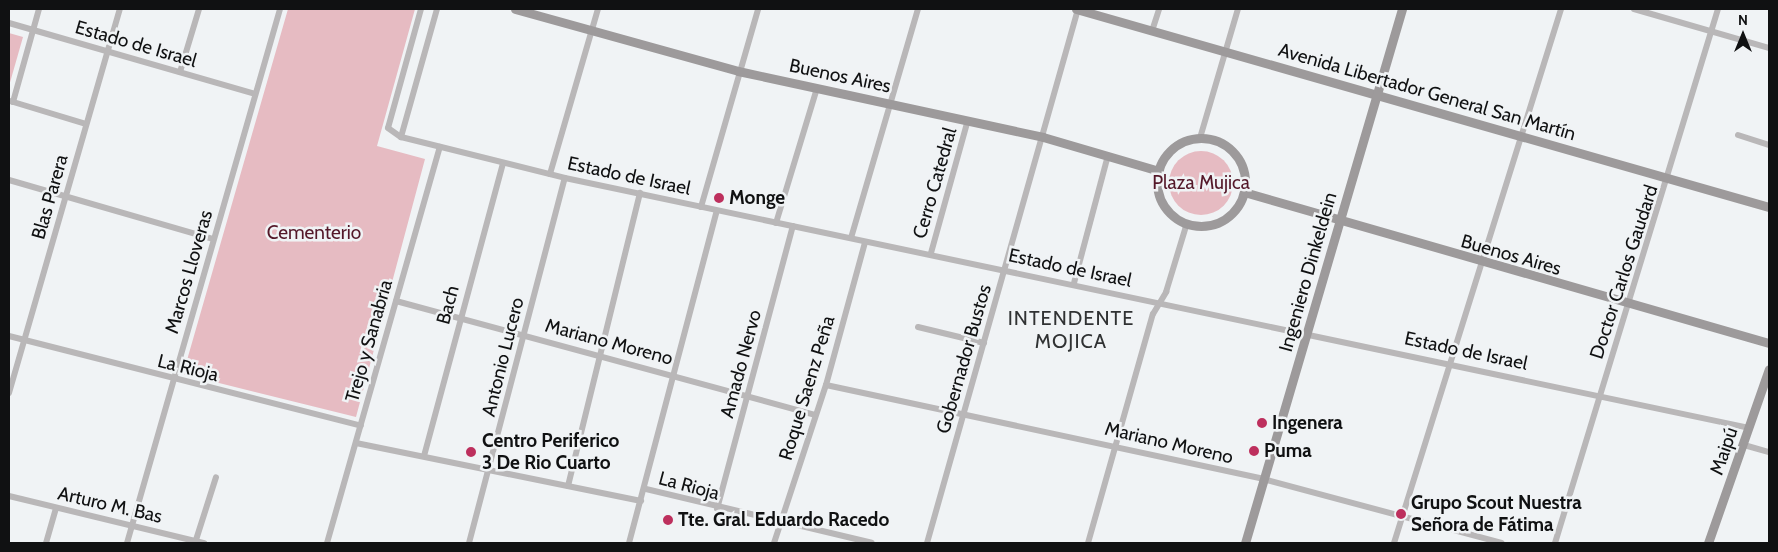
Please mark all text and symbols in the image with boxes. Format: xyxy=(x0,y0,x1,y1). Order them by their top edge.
north arrow xyxy=(1718,10,1768,60)
text: N xyxy=(1738,11,1748,29)
street label: Estado de Israel xyxy=(73,16,199,72)
street label: Avenida Libertador General San Martín xyxy=(1276,39,1578,145)
street label: Buenos Aires xyxy=(787,54,893,98)
street label: Cerro Catedral xyxy=(908,125,962,241)
street label: Blas Parera xyxy=(27,152,73,242)
street label: Estado de Israel xyxy=(565,152,693,200)
park label: Plaza Mujica xyxy=(1152,172,1250,194)
street label: Doctor Carlos Gaudard xyxy=(1585,182,1663,362)
place label: Monge xyxy=(729,187,785,209)
street label: Ingeniero Dinkeldein xyxy=(1274,190,1342,354)
marker: Monge xyxy=(713,192,725,204)
street label: Marcos Lloveras xyxy=(161,208,217,336)
park label: Cementerio xyxy=(267,222,361,244)
street label: Buenos Aires xyxy=(1458,230,1564,280)
street label: Estado de Israel xyxy=(1006,244,1134,292)
street label: Trejo y Sanabria xyxy=(341,277,397,405)
street label: Gobernador Bustos xyxy=(932,282,996,436)
street label: Bach xyxy=(432,283,464,327)
street label: Antonio Lucero xyxy=(477,295,529,419)
street label: Amado Nervo xyxy=(716,307,766,421)
district label: INTENDENTE MOJICA xyxy=(1007,307,1135,354)
street label: Roque Saenz Peña xyxy=(774,313,840,463)
street label: Mariano Moreno xyxy=(543,314,675,370)
street label: Estado de Israel xyxy=(1402,327,1530,375)
street label: La Rioja xyxy=(155,349,221,387)
place label: Ingenera xyxy=(1272,412,1343,434)
street label: Mariano Moreno xyxy=(1103,417,1235,469)
marker: Ingenera xyxy=(1256,417,1268,429)
street label: Maipú xyxy=(1705,424,1743,478)
place label: Centro Periferico 3 De Rio Cuarto xyxy=(482,430,619,474)
place label: Puma xyxy=(1264,440,1312,462)
marker: Centro Periferico 3 De Rio Cuarto xyxy=(464,445,478,459)
marker: Puma xyxy=(1248,445,1260,457)
street label: La Rioja xyxy=(656,467,722,505)
street label: Arturo M. Bas xyxy=(56,482,164,528)
place label: Grupo Scout Nuestra Señora de Fátima xyxy=(1411,492,1582,536)
marker: Grupo Scout Nuestra Señora de Fátima xyxy=(1395,508,1407,520)
place label: Tte. Gral. Eduardo Racedo xyxy=(678,509,889,531)
marker: Tte. Gral. Eduardo Racedo xyxy=(662,514,674,526)

